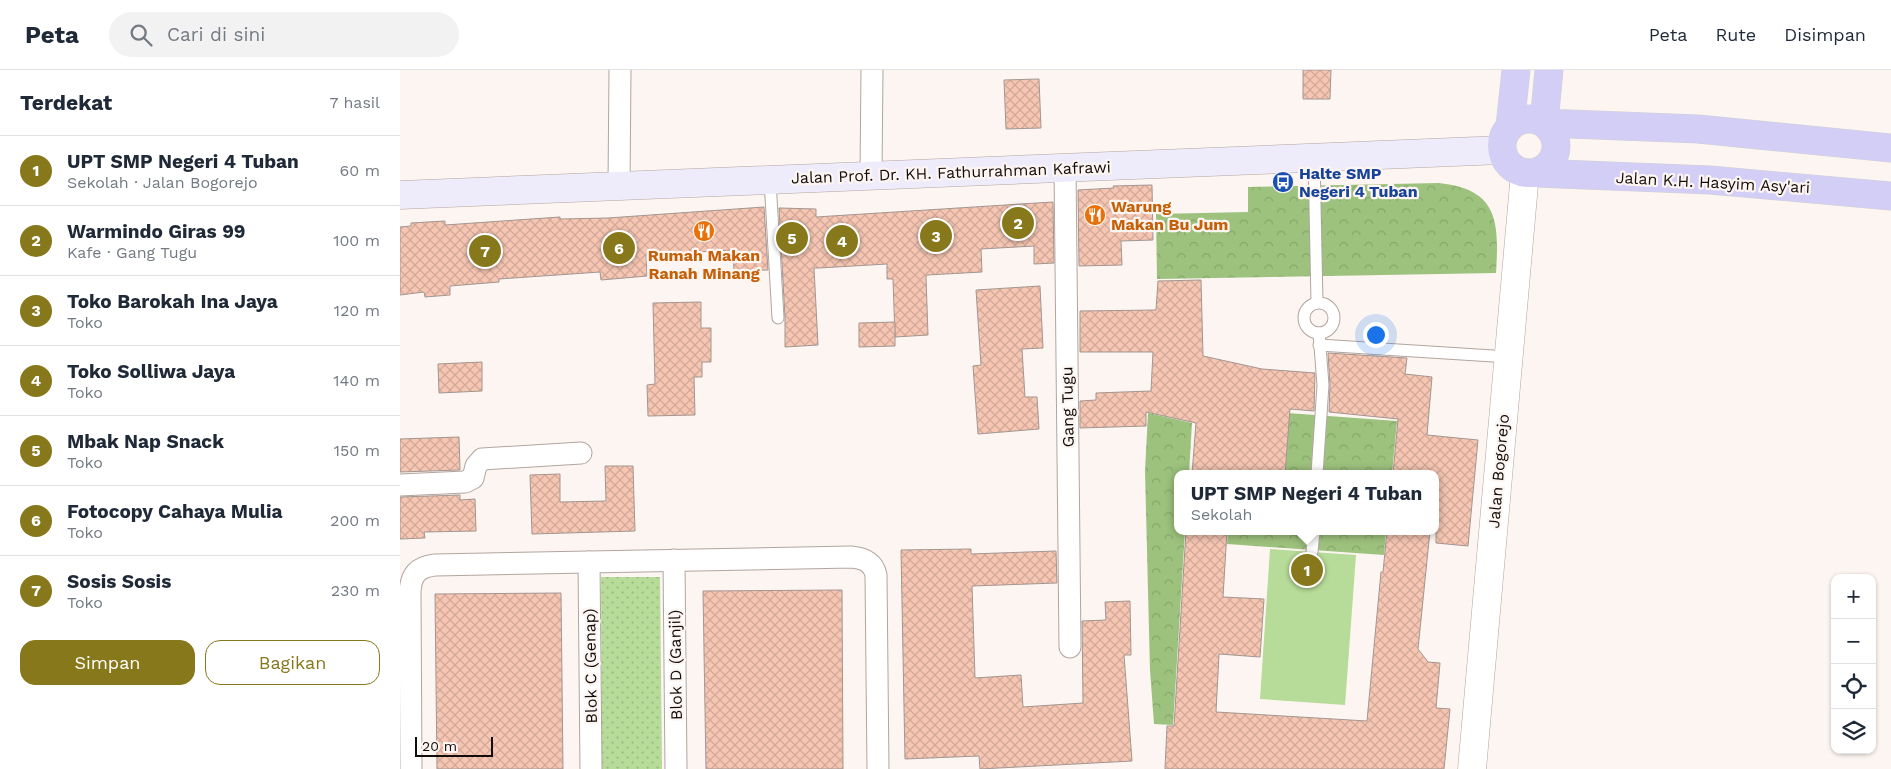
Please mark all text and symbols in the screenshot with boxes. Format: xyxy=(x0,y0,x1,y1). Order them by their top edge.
search box xyxy=(109,12,459,57)
text: Peta xyxy=(25,21,79,49)
icon: search xyxy=(127,21,155,49)
text: Cari di sini xyxy=(167,23,265,46)
text: Peta xyxy=(1649,24,1687,45)
text: Rute xyxy=(1715,24,1756,45)
text: Disimpan xyxy=(1784,24,1866,45)
text: Terdekat xyxy=(20,90,112,115)
text: 7 hasil xyxy=(330,93,380,112)
text: UPT SMP Negeri 4 Tuban xyxy=(67,150,299,173)
street label: Jalan Prof. Dr. KH. Fathurrahman Kafrawi xyxy=(791,157,1111,188)
text: 1 xyxy=(33,161,39,180)
text: 60 m xyxy=(340,161,380,180)
place label: Halte SMP Negeri 4 Tuban xyxy=(1299,164,1418,201)
street label: Jalan K.H. Hasyim Asy'ari xyxy=(1615,168,1811,197)
bus stop icon: Halte SMP Negeri 4 Tuban xyxy=(1271,170,1295,194)
text: Sekolah · Jalan Bogorejo xyxy=(67,173,258,192)
place label: Warung Makan Bu Jum xyxy=(1111,197,1228,234)
restaurant icon: Warung Makan Bu Jum xyxy=(1083,203,1107,227)
pin: 2 xyxy=(1002,204,1034,242)
pin: 3 xyxy=(920,217,952,255)
restaurant icon: Rumah Makan Ranah Minang xyxy=(692,219,716,243)
pin: 5 xyxy=(776,219,808,257)
text: Warmindo Giras 99 xyxy=(67,220,246,243)
pin: 4 xyxy=(826,222,858,260)
pin: 6 xyxy=(603,229,635,267)
text: 2 xyxy=(31,231,41,250)
text: 100 m xyxy=(333,231,380,250)
pin: 7 xyxy=(469,232,501,270)
text: Kafe · Gang Tugu xyxy=(67,243,197,262)
place label: Rumah Makan Ranah Minang xyxy=(648,246,760,283)
text: Toko Barokah Ina Jaya xyxy=(67,290,278,313)
text: 3 xyxy=(31,301,41,320)
text: 120 m xyxy=(334,301,380,320)
text: Toko xyxy=(67,313,103,332)
your location xyxy=(1363,322,1389,348)
text: Toko Solliwa Jaya xyxy=(67,360,235,383)
street label: Gang Tugu xyxy=(1057,366,1078,448)
text: 4 xyxy=(31,371,41,390)
text: 140 m xyxy=(333,371,380,390)
text: Toko xyxy=(67,383,103,402)
street label: Jalan Bogorejo xyxy=(1484,413,1513,529)
text: Mbak Nap Snack xyxy=(67,430,224,453)
text: 5 xyxy=(31,441,41,460)
text: 150 m xyxy=(334,441,380,460)
text: Toko xyxy=(67,453,103,472)
popup xyxy=(1174,470,1439,535)
text: UPT SMP Negeri 4 Tuban xyxy=(1191,482,1422,505)
text: Fotocopy Cahaya Mulia xyxy=(67,500,283,523)
text: Sekolah xyxy=(1191,505,1252,524)
text: 6 xyxy=(31,511,41,530)
text: 200 m xyxy=(330,511,380,530)
text: Toko xyxy=(67,523,103,542)
pin: 1 xyxy=(1291,551,1323,589)
text: Sosis Sosis xyxy=(67,570,171,593)
map controls xyxy=(1831,574,1876,754)
button: + xyxy=(1831,574,1876,619)
text: 7 xyxy=(31,581,41,600)
text: 230 m xyxy=(331,581,380,600)
text: Toko xyxy=(67,593,103,612)
street label: Blok C (Genap) xyxy=(580,608,601,724)
street label: Blok D (Ganjil) xyxy=(665,610,686,720)
button: − xyxy=(1831,619,1876,664)
button: Simpan xyxy=(20,640,195,685)
button: Bagikan xyxy=(205,640,380,685)
button: locate xyxy=(1831,664,1876,709)
button: layers xyxy=(1831,709,1876,754)
scale bar xyxy=(415,734,492,757)
text: 20 m xyxy=(422,738,457,754)

